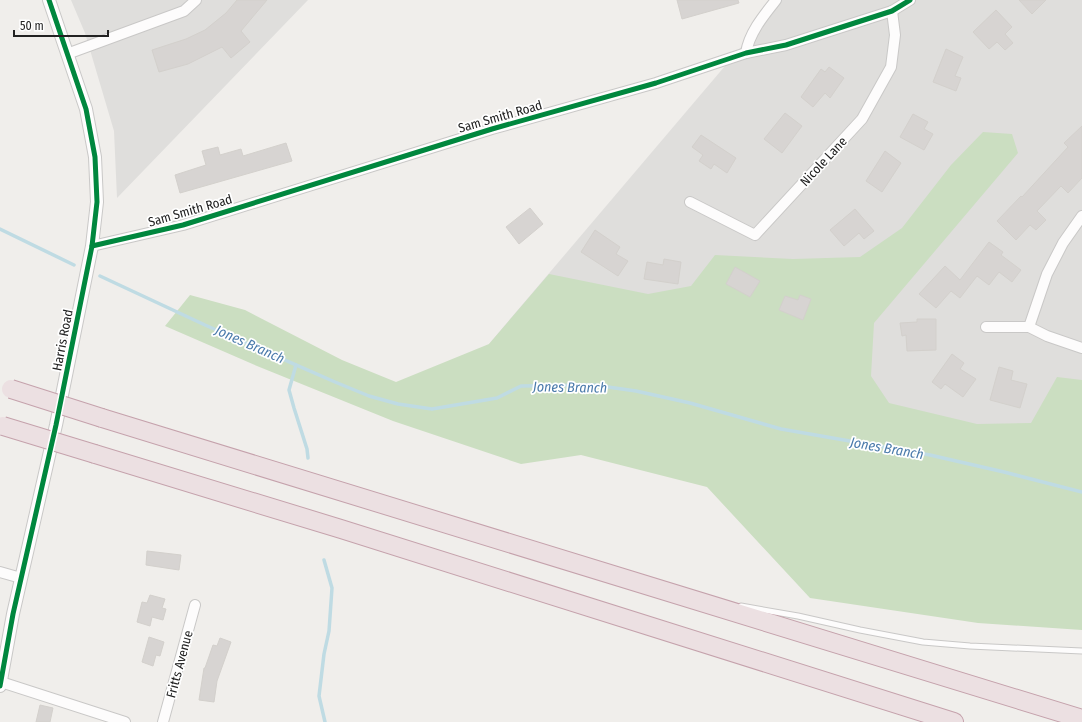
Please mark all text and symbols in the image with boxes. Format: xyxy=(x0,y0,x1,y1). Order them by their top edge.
scale bar xyxy=(14,12,108,38)
text: 50 m xyxy=(20,19,44,33)
street label: Sam Smith Road xyxy=(456,97,544,136)
street label: Nicole Lane xyxy=(797,134,850,189)
street label: Sam Smith Road xyxy=(146,191,234,230)
street label: Harris Road xyxy=(49,308,76,372)
water label: Jones Branch xyxy=(211,321,287,367)
water label: Jones Branch xyxy=(532,378,607,397)
water label: Jones Branch xyxy=(848,433,925,463)
street label: Fritts Avenue xyxy=(163,629,196,700)

